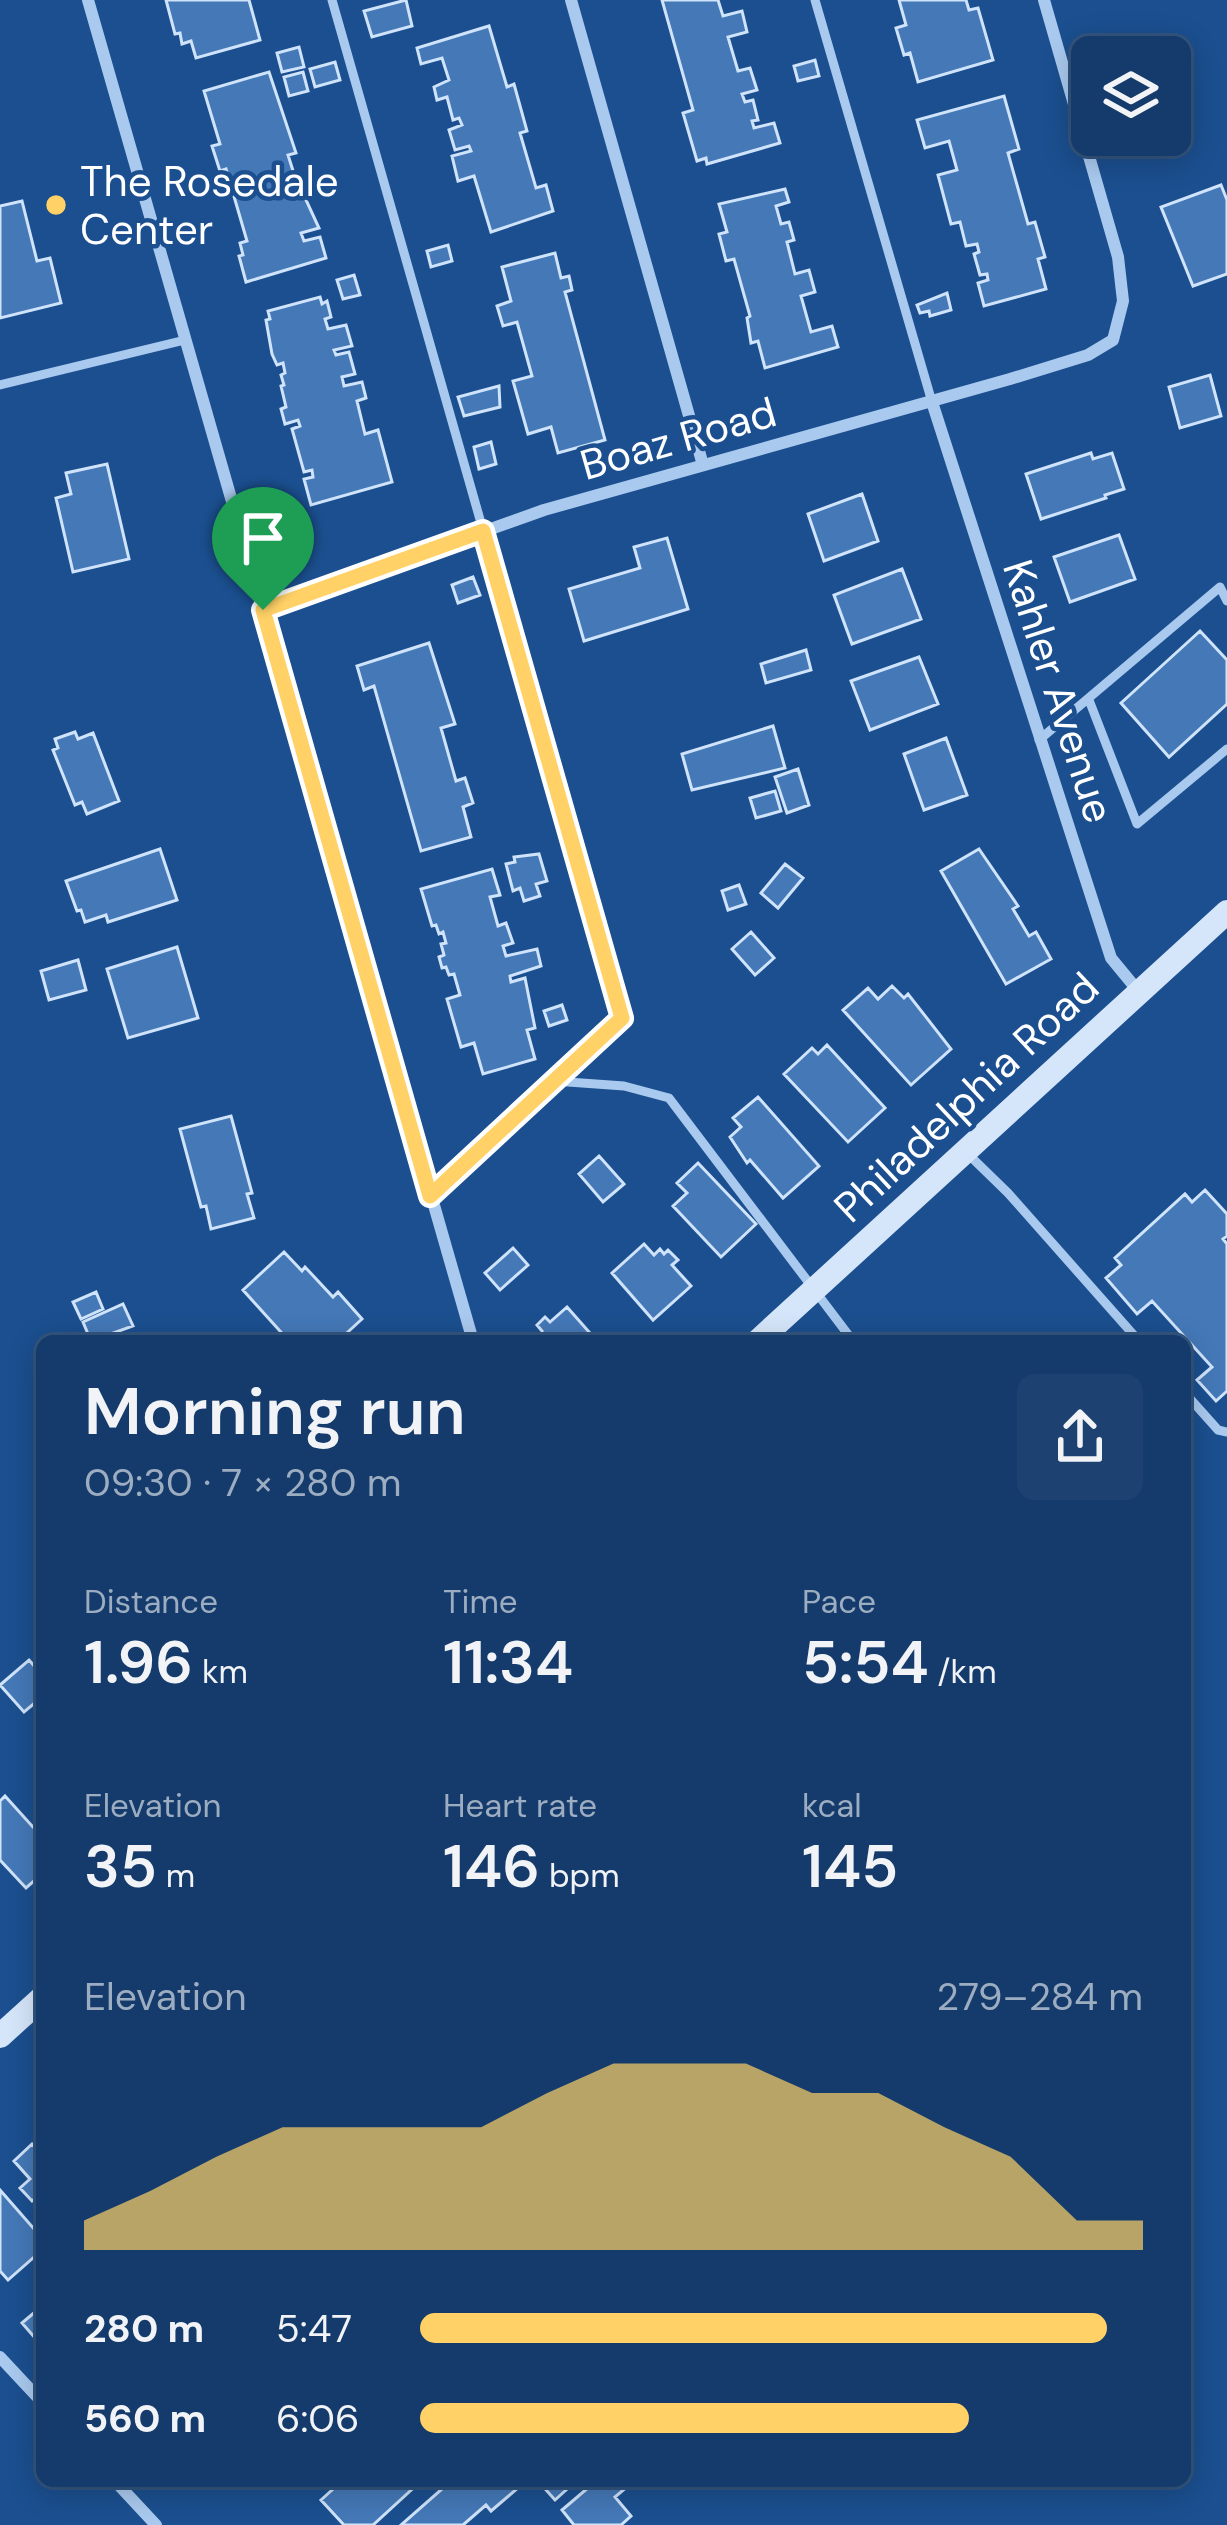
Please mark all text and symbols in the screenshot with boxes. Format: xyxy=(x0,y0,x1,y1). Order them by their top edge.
map controls xyxy=(1071,36,1191,156)
button: layers xyxy=(1071,36,1191,156)
place label: The Rosedale Center xyxy=(80,154,339,257)
marker: The Rosedale Center xyxy=(43,192,69,218)
street label: Boaz Road xyxy=(574,384,782,493)
pin xyxy=(212,487,314,610)
icon: arrive xyxy=(230,505,296,571)
street label: Kahler Avenue xyxy=(990,553,1127,830)
street label: Philadelphia Road xyxy=(822,960,1110,1234)
text: Morning run xyxy=(84,1369,466,1454)
button: share xyxy=(1017,1374,1143,1500)
text: 09:30 · 7 × 280 m xyxy=(84,1457,402,1508)
text: Distance xyxy=(84,1580,218,1623)
text: Time xyxy=(443,1580,518,1623)
text: Pace xyxy=(802,1580,876,1623)
text: 1.96 xyxy=(84,1623,193,1702)
text: 11:34 xyxy=(443,1623,573,1702)
text: 5:54 xyxy=(802,1623,929,1702)
text: km xyxy=(193,1650,248,1693)
text: /km xyxy=(929,1650,997,1693)
text: Elevation xyxy=(84,1784,222,1827)
text: Heart rate xyxy=(443,1784,597,1827)
text: kcal xyxy=(802,1784,862,1827)
text: 35 xyxy=(84,1827,157,1906)
text: 146 xyxy=(443,1827,540,1906)
text: 145 xyxy=(802,1827,898,1906)
text: m xyxy=(157,1854,195,1897)
text: bpm xyxy=(540,1854,620,1897)
text: Elevation xyxy=(84,1971,247,2022)
text: 279–284 m xyxy=(936,1971,1143,2022)
text: 280 m xyxy=(84,2303,204,2354)
text: 5:47 xyxy=(276,2303,352,2354)
text: 560 m xyxy=(84,2393,206,2444)
text: 6:06 xyxy=(276,2393,360,2444)

